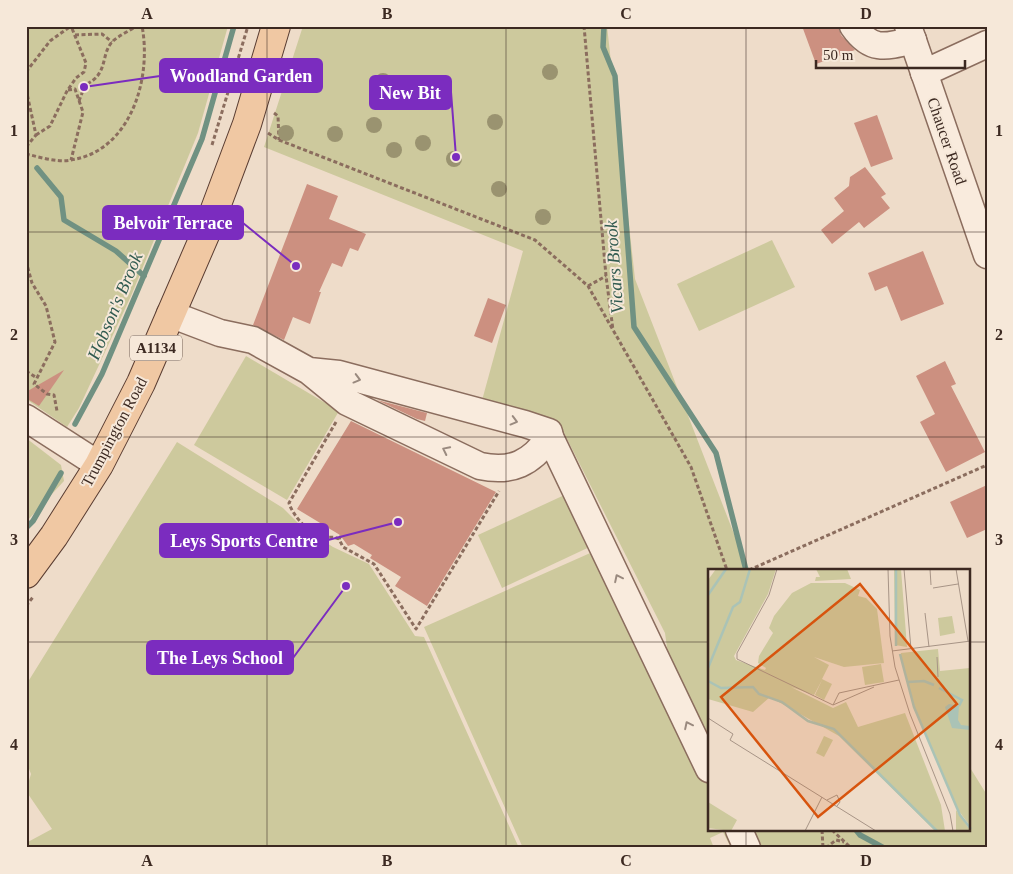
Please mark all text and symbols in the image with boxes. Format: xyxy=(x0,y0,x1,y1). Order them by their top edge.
text: A xyxy=(141,5,153,22)
text: B xyxy=(382,5,393,22)
text: C xyxy=(620,5,632,22)
text: D xyxy=(860,5,872,22)
scale bar xyxy=(816,38,964,70)
text: 50 m xyxy=(823,47,854,63)
callout: Woodland Garden xyxy=(160,59,322,92)
text: Woodland Garden xyxy=(170,66,312,86)
callout: New Bit xyxy=(370,76,451,109)
text: New Bit xyxy=(379,83,441,103)
street label: Chaucer Road xyxy=(924,95,970,187)
text: 1 xyxy=(10,122,18,139)
text: 1 xyxy=(995,122,1003,139)
callout: Belvoir Terrace xyxy=(103,206,243,239)
text: Belvoir Terrace xyxy=(113,213,233,233)
water label: Vicars Brook xyxy=(601,219,627,314)
water label: Hobson's Brook xyxy=(83,248,147,364)
text: 2 xyxy=(10,326,18,343)
text: 2 xyxy=(995,326,1003,343)
road number: A1134 xyxy=(130,336,182,360)
one-way arrow xyxy=(352,373,361,384)
street label: Trumpington Road xyxy=(78,374,151,490)
one-way arrow xyxy=(509,415,518,425)
one-way arrow xyxy=(442,445,451,456)
callout: Leys Sports Centre xyxy=(160,524,328,557)
text: 3 xyxy=(10,531,18,548)
text: Leys Sports Centre xyxy=(170,531,318,551)
text: 3 xyxy=(995,531,1003,548)
inset map xyxy=(708,569,970,832)
one-way arrow xyxy=(614,574,624,583)
callout: The Leys School xyxy=(147,641,293,674)
text: The Leys School xyxy=(157,648,283,668)
one-way arrow xyxy=(684,721,694,730)
text: 4 xyxy=(10,736,18,753)
text: 4 xyxy=(995,736,1003,753)
text: A xyxy=(141,852,153,869)
text: B xyxy=(382,852,393,869)
text: C xyxy=(620,852,632,869)
text: D xyxy=(860,852,872,869)

